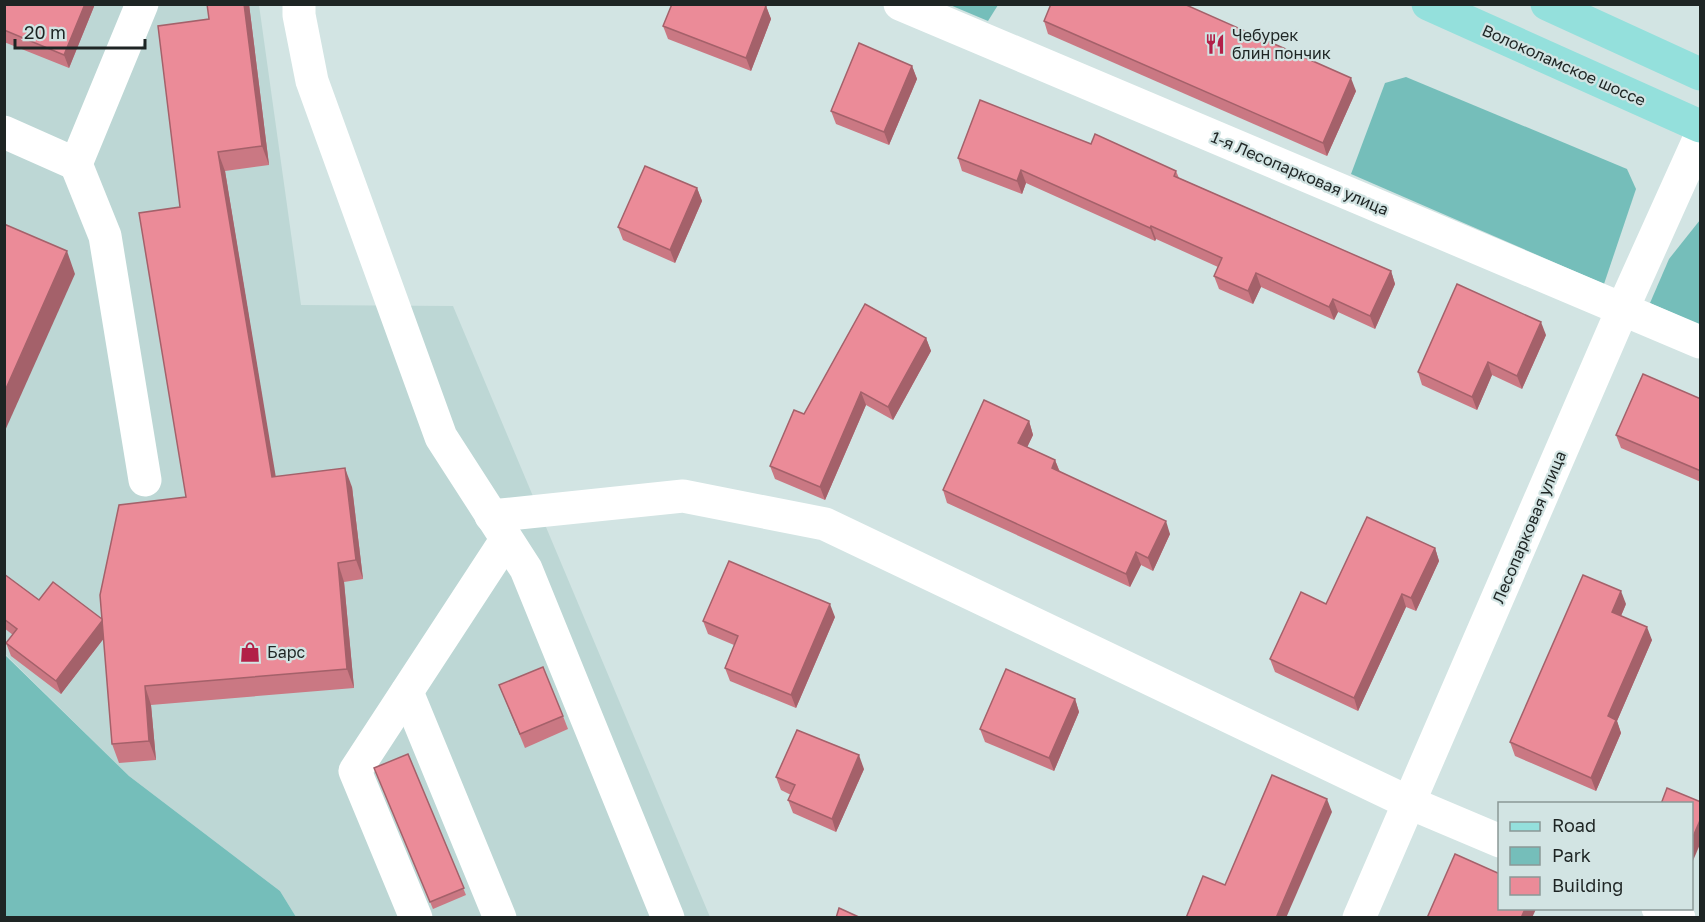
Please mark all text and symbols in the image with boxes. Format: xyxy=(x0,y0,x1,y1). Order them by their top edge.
scale bar xyxy=(15,12,146,50)
street label: Волоколамское шоссе xyxy=(1479,20,1649,110)
text: 20 m xyxy=(24,21,66,43)
place label: Чебурек блин пончик xyxy=(1232,25,1331,63)
restaurant icon: Чебурек блин пончик xyxy=(1203,32,1227,56)
street label: 1-я Лесопарковая улица xyxy=(1208,126,1392,220)
street label: Лесопарковая улица xyxy=(1488,448,1570,606)
shop icon: Барс xyxy=(238,640,262,664)
place label: Барс xyxy=(267,642,306,662)
legend xyxy=(1498,802,1693,910)
text: Road xyxy=(1552,814,1596,836)
text: Park xyxy=(1552,844,1591,866)
text: Building xyxy=(1552,874,1623,896)

